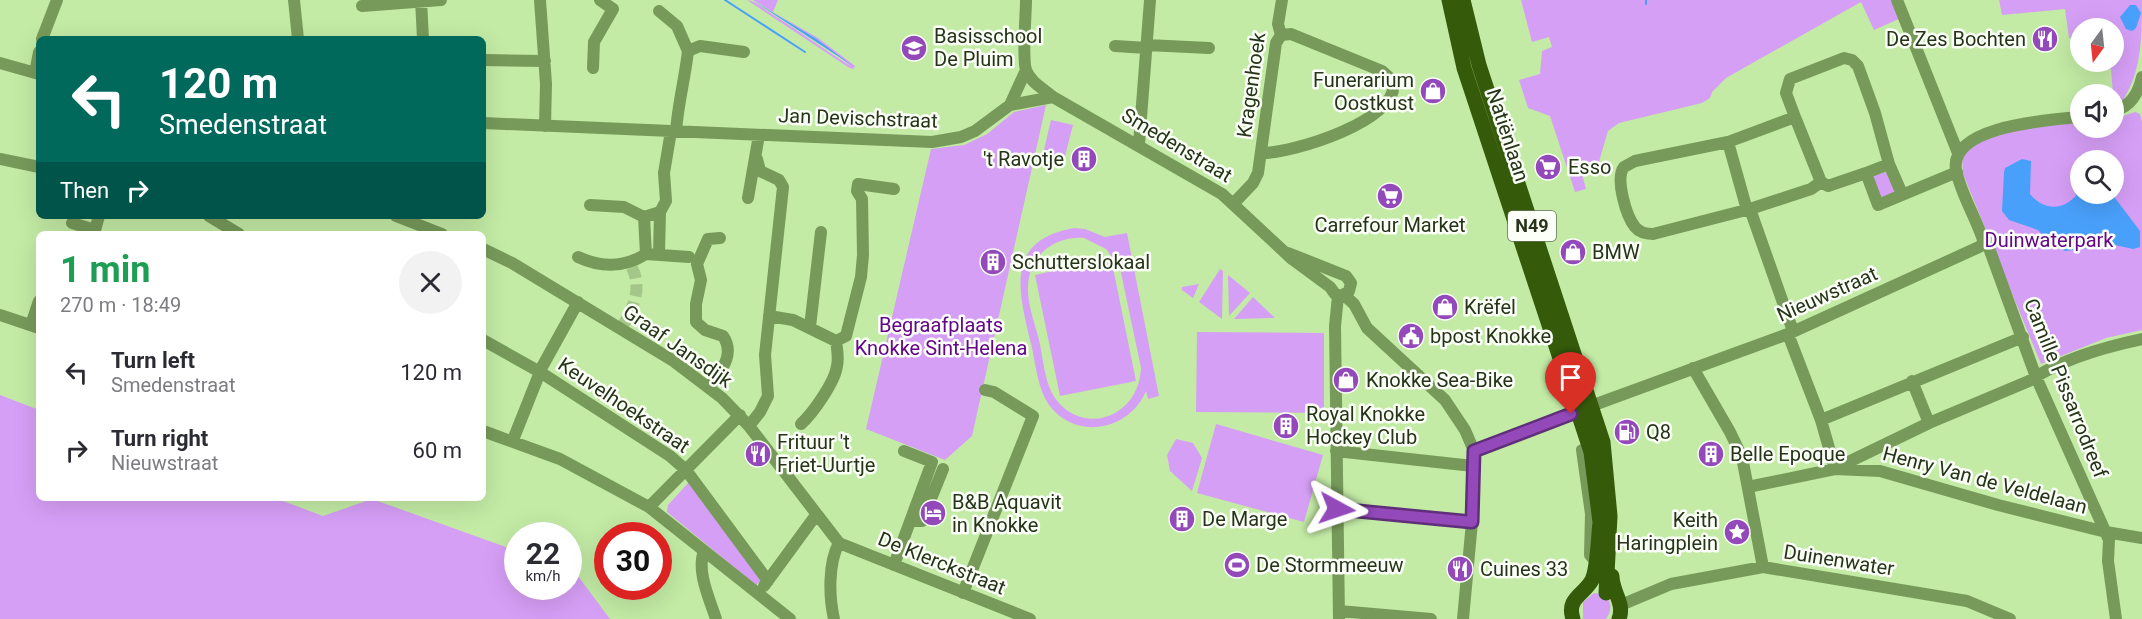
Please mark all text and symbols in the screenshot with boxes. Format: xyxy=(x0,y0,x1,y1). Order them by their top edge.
north arrow xyxy=(2070,18,2124,72)
map controls xyxy=(2070,18,2124,204)
place label: Basisschool De Pluim xyxy=(934,24,1042,71)
restaurant icon: De Zes Bochten xyxy=(2030,24,2060,54)
place label: De Zes Bochten xyxy=(1886,27,2026,51)
street label: Kragenhoek xyxy=(1232,30,1270,139)
school or university icon: Basisschool De Pluim xyxy=(899,33,929,63)
text: 120 m xyxy=(159,59,278,108)
icon: left xyxy=(60,60,138,138)
place label: Funerarium Oostkust xyxy=(1313,68,1414,115)
shop icon: Funerarium Oostkust xyxy=(1418,76,1448,106)
button: sound xyxy=(2070,84,2124,138)
street label: Natiënlaan xyxy=(1482,86,1534,184)
street label: Jan Devischstraat xyxy=(778,103,938,133)
street label: Smedenstraat xyxy=(1117,103,1237,187)
text: Smedenstraat xyxy=(159,109,327,141)
building icon: 't Ravotje xyxy=(1069,144,1099,174)
place label: 't Ravotje xyxy=(983,147,1064,171)
button: search xyxy=(2070,150,2124,204)
supermarket icon: Esso xyxy=(1533,152,1563,182)
place label: Esso xyxy=(1568,155,1611,179)
icon: right xyxy=(121,174,154,207)
text: Then xyxy=(60,178,109,203)
supermarket icon: Carrefour Market xyxy=(1375,181,1405,211)
road number: N49 xyxy=(1508,211,1556,241)
place label: Carrefour Market xyxy=(1314,213,1466,237)
park label: Duinwaterpark xyxy=(1985,228,2114,252)
shop icon: BMW xyxy=(1558,237,1588,267)
place label: BMW xyxy=(1592,240,1640,264)
building icon: Schutterslokaal xyxy=(978,247,1008,277)
text: 1 min xyxy=(60,249,151,291)
place label: Schutterslokaal xyxy=(1012,250,1150,274)
button: close xyxy=(399,251,462,314)
street label: Nieuwstraat xyxy=(1773,261,1881,327)
shop icon: Krëfel xyxy=(1430,292,1460,322)
text: 270 m · 18:49 xyxy=(60,293,181,317)
place label: Krëfel xyxy=(1464,295,1516,319)
street label: Camille Pissarrodreef xyxy=(2019,295,2113,481)
street label: Graaf Jansdijk xyxy=(619,299,738,393)
park label: Begraafplaats Knokke Sint-Helena xyxy=(855,313,1027,360)
public building icon: bpost Knokke xyxy=(1396,321,1426,351)
place label: bpost Knokke xyxy=(1430,324,1551,348)
text: Turn left xyxy=(111,348,195,373)
street label: Keuvelhoekstraat xyxy=(554,352,694,458)
pin xyxy=(1545,352,1596,414)
icon: left xyxy=(60,356,93,389)
text: 120 m xyxy=(400,360,462,385)
icon: arrive xyxy=(1554,361,1587,394)
shop icon: Knokke Sea-Bike xyxy=(1331,365,1361,395)
place label: Knokke Sea-Bike xyxy=(1366,368,1513,392)
text: Smedenstraat xyxy=(111,373,236,397)
place label: Royal Knokke Hockey Club xyxy=(1306,402,1425,449)
building icon: Royal Knokke Hockey Club xyxy=(1271,411,1301,441)
fuel station icon: Q8 xyxy=(1612,417,1642,447)
place label: Q8 xyxy=(1646,420,1671,444)
text: Turn right xyxy=(111,426,208,451)
place label: Frituur 't Friet-Uurtje xyxy=(777,430,875,477)
icon: right xyxy=(60,434,93,467)
text: 60 m xyxy=(413,438,462,463)
restaurant icon: Frituur 't Friet-Uurtje xyxy=(743,439,773,469)
building icon: Belle Epoque xyxy=(1696,439,1726,469)
street label: Henry Van de Veldelaan xyxy=(1880,441,2090,519)
place label: Belle Epoque xyxy=(1730,442,1845,466)
text: Nieuwstraat xyxy=(111,451,218,475)
position arrow xyxy=(1305,477,1369,541)
place label: B&B Aquavit in Knokke xyxy=(952,490,1062,537)
hotel icon: B&B Aquavit in Knokke xyxy=(918,498,948,528)
building icon: De Marge xyxy=(1167,504,1197,534)
place label: De Marge xyxy=(1202,507,1287,531)
place label: Keith Haringplein xyxy=(1616,508,1718,555)
place icon: Keith Haringplein xyxy=(1722,517,1752,547)
speed limit sign: 30 xyxy=(594,522,672,600)
street label: De Klerckstraat xyxy=(875,527,1009,599)
text: 22 xyxy=(526,536,560,571)
street label: Duinenwater xyxy=(1782,539,1896,581)
sports icon: De Stormmeeuw xyxy=(1222,550,1252,580)
place label: De Stormmeeuw xyxy=(1256,553,1403,577)
restaurant icon: Cuines 33 xyxy=(1445,554,1475,584)
place label: Cuines 33 xyxy=(1480,557,1568,581)
text: km/h xyxy=(525,567,561,585)

